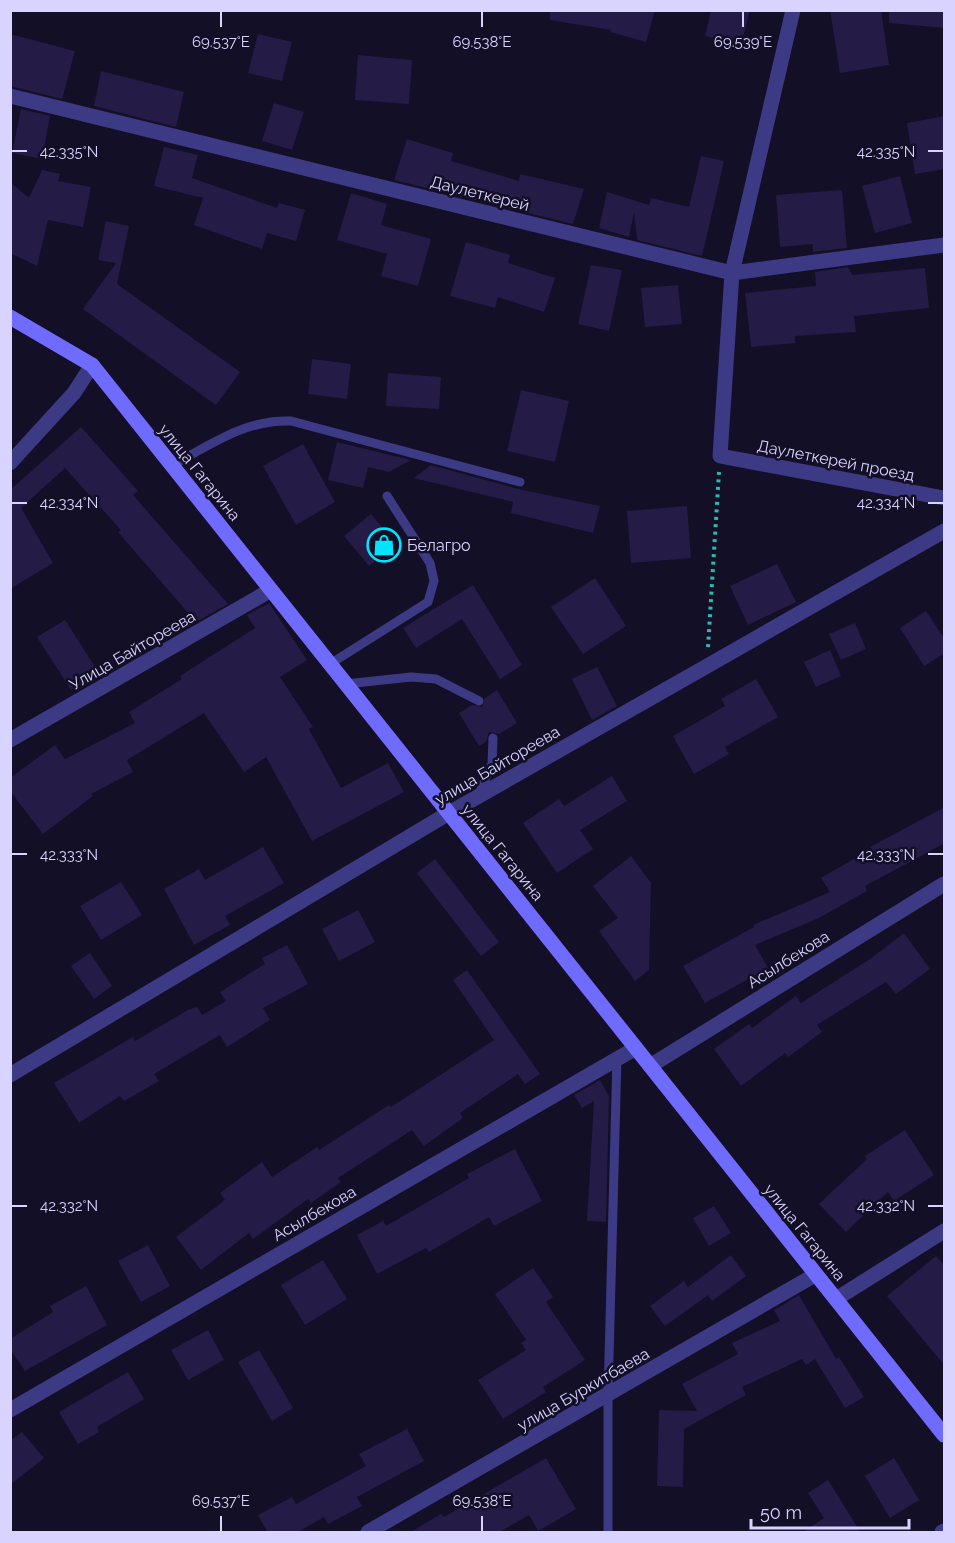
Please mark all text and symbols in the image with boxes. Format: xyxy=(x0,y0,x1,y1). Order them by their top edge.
text: 69.537°E xyxy=(192,33,250,51)
text: 69.538°E xyxy=(453,33,511,51)
text: 69.539°E xyxy=(714,33,772,51)
text: 42.335°N xyxy=(40,143,98,161)
text: 42.335°N xyxy=(857,143,915,161)
street label: Даулеткерей xyxy=(428,172,531,215)
street label: улица Гагарина xyxy=(155,420,244,525)
street label: Даулеткерей проезд xyxy=(756,436,916,485)
text: 42.334°N xyxy=(40,494,98,512)
text: 42.334°N xyxy=(857,494,915,512)
shop icon: Белагро xyxy=(366,527,402,563)
place label: Белагро xyxy=(407,536,471,555)
street label: Улица Байтореева xyxy=(66,607,199,694)
street label: улица Байтореева xyxy=(431,722,563,809)
street label: улица Гагарина xyxy=(458,800,547,905)
text: 42.333°N xyxy=(40,846,98,864)
text: 42.333°N xyxy=(857,846,915,864)
street label: Асылбекова xyxy=(744,927,833,992)
street label: улица Гагарина xyxy=(760,1180,849,1285)
street label: Асылбекова xyxy=(269,1182,359,1245)
text: 42.332°N xyxy=(40,1197,98,1215)
text: 42.332°N xyxy=(857,1197,915,1215)
street label: улица Буркитбаева xyxy=(514,1344,652,1435)
text: 69.537°E xyxy=(192,1492,250,1510)
text: 69.538°E xyxy=(453,1492,511,1510)
scale bar xyxy=(751,1492,908,1530)
text: 50 m xyxy=(760,1502,802,1523)

